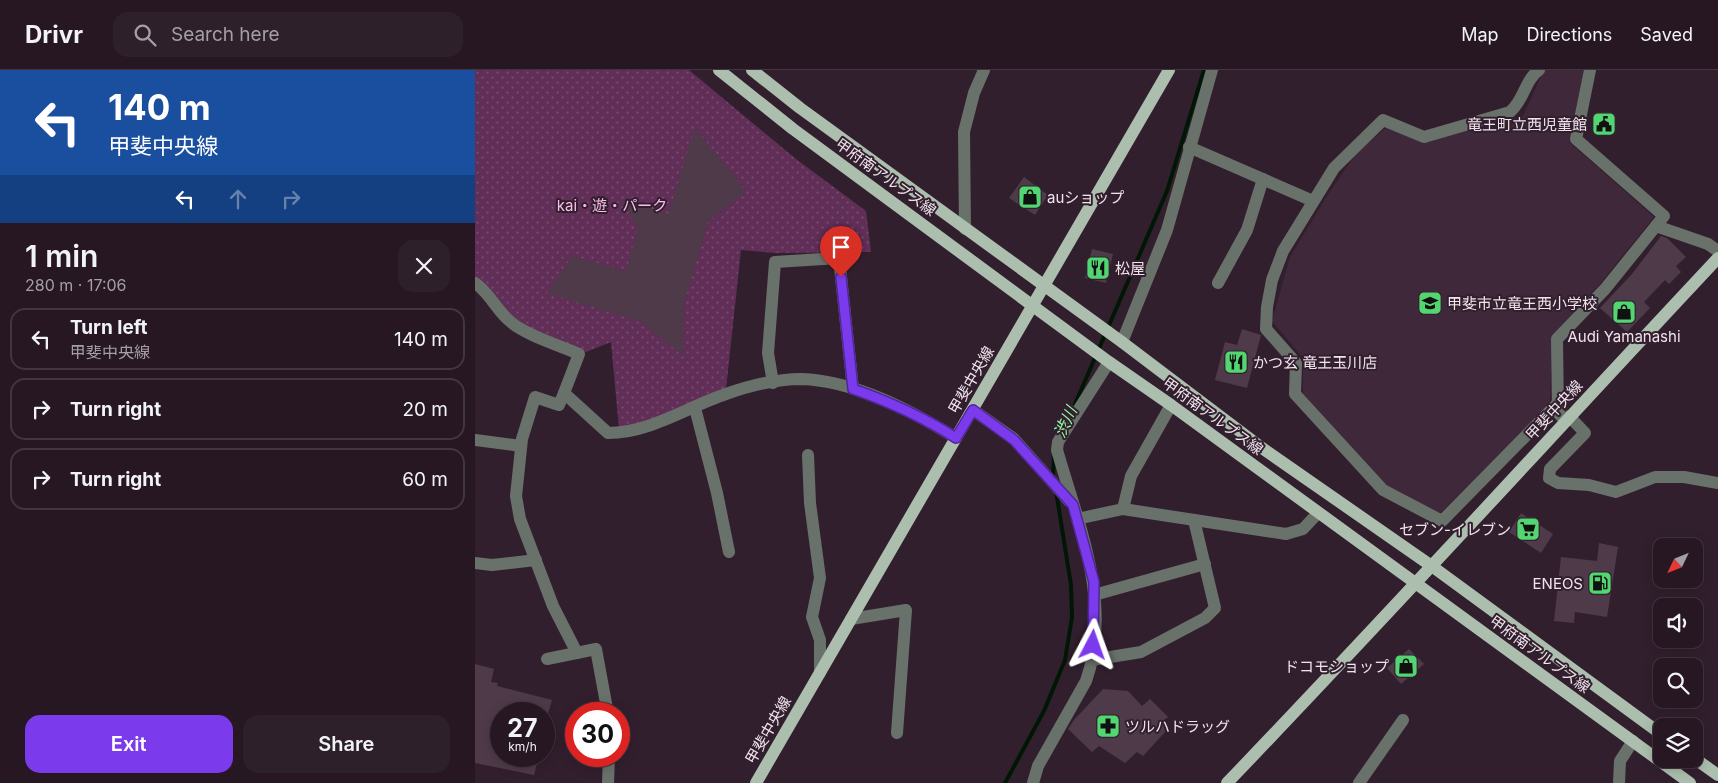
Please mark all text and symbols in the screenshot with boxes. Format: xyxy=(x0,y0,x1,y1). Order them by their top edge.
search box xyxy=(113,12,463,57)
text: Drivr xyxy=(25,20,83,49)
icon: search xyxy=(131,21,159,49)
text: Search here xyxy=(171,23,280,46)
text: Map xyxy=(1461,24,1499,45)
text: Directions xyxy=(1527,24,1612,45)
text: Saved xyxy=(1640,24,1693,45)
text: 140 m xyxy=(108,86,211,128)
icon: left xyxy=(25,90,90,155)
public building icon: 竜王町立西児童館 xyxy=(1591,111,1617,137)
place label: 竜王町立西児童館 xyxy=(1467,115,1587,134)
text: 甲斐中央線 xyxy=(108,133,218,159)
street label: 甲府南アルプス線 xyxy=(832,134,940,220)
shop icon: auショップ xyxy=(1017,184,1043,210)
icon: left xyxy=(171,185,199,213)
icon: ahead xyxy=(224,185,252,213)
icon: right xyxy=(277,185,305,213)
place label: auショップ xyxy=(1047,188,1124,207)
park label: kai・遊・パーク xyxy=(557,196,667,215)
pin xyxy=(820,226,862,277)
icon: arrive xyxy=(827,233,855,261)
text: 1 min xyxy=(25,238,98,274)
button: close xyxy=(398,240,450,292)
restaurant icon: 松屋 xyxy=(1085,255,1111,281)
place label: 松屋 xyxy=(1115,259,1145,278)
text: 280 m · 17:06 xyxy=(25,275,127,295)
school or university icon: 甲斐市立竜王西小学校 xyxy=(1417,290,1443,316)
place label: 甲斐市立竜王西小学校 xyxy=(1447,294,1597,313)
shop icon: Audi Yamanashi xyxy=(1611,299,1637,325)
text: Turn left xyxy=(70,316,148,339)
icon: left xyxy=(27,325,55,353)
place label: Audi Yamanashi xyxy=(1567,327,1681,346)
text: 140 m xyxy=(394,328,448,351)
text: 甲斐中央線 xyxy=(70,342,150,362)
street label: 甲斐中央線 xyxy=(944,343,998,417)
restaurant icon: かつ玄 竜王玉川店 xyxy=(1223,349,1249,375)
place label: かつ玄 竜王玉川店 xyxy=(1253,353,1377,372)
street label: 甲府南アルプス線 xyxy=(1159,373,1267,459)
street label: 甲斐中央線 xyxy=(1521,376,1587,444)
icon: right xyxy=(27,395,55,423)
text: Turn right xyxy=(70,398,161,421)
text: 20 m xyxy=(402,398,448,421)
water label: 渋川 xyxy=(1049,401,1082,441)
icon: right xyxy=(27,465,55,493)
text: Turn right xyxy=(70,468,161,491)
text: 60 m xyxy=(402,468,448,491)
supermarket icon: セブン-イレブン xyxy=(1515,516,1541,542)
place label: セブン-イレブン xyxy=(1399,520,1511,539)
north arrow xyxy=(1653,538,1703,588)
map controls xyxy=(1653,538,1703,768)
fuel station icon: ENEOS xyxy=(1587,570,1613,596)
place label: ENEOS xyxy=(1533,574,1583,593)
button: sound xyxy=(1653,598,1703,648)
street label: 甲府南アルプス線 xyxy=(1486,611,1594,697)
position arrow xyxy=(1066,618,1118,670)
shop icon: ドコモショップ xyxy=(1393,653,1419,679)
place label: ドコモショップ xyxy=(1284,657,1389,676)
button: search xyxy=(1653,658,1703,708)
street label: 甲斐中央線 xyxy=(741,693,795,767)
speed limit sign: 30 xyxy=(565,702,630,767)
text: 27 xyxy=(507,713,538,743)
pharmacy icon: ツルハドラッグ xyxy=(1095,713,1121,739)
button: Exit xyxy=(25,715,233,773)
button: Share xyxy=(243,715,450,773)
place label: ツルハドラッグ xyxy=(1125,717,1230,736)
button: layers xyxy=(1653,718,1703,768)
text: km/h xyxy=(508,739,537,754)

